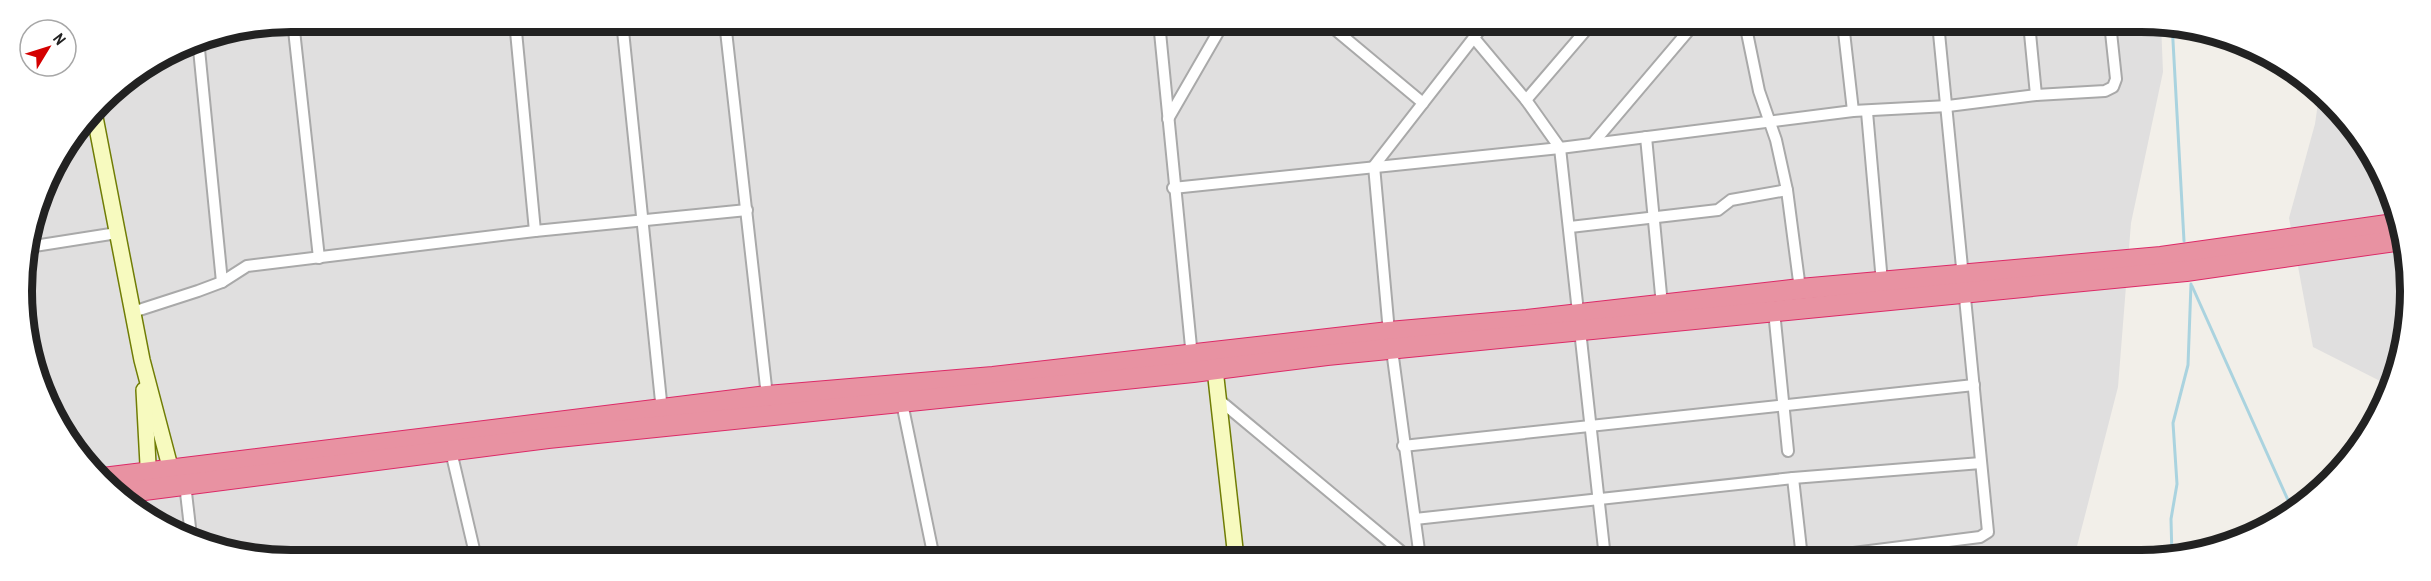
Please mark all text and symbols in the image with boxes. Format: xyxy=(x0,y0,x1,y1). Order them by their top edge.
north arrow xyxy=(18,18,78,78)
text: N xyxy=(48,28,71,49)

